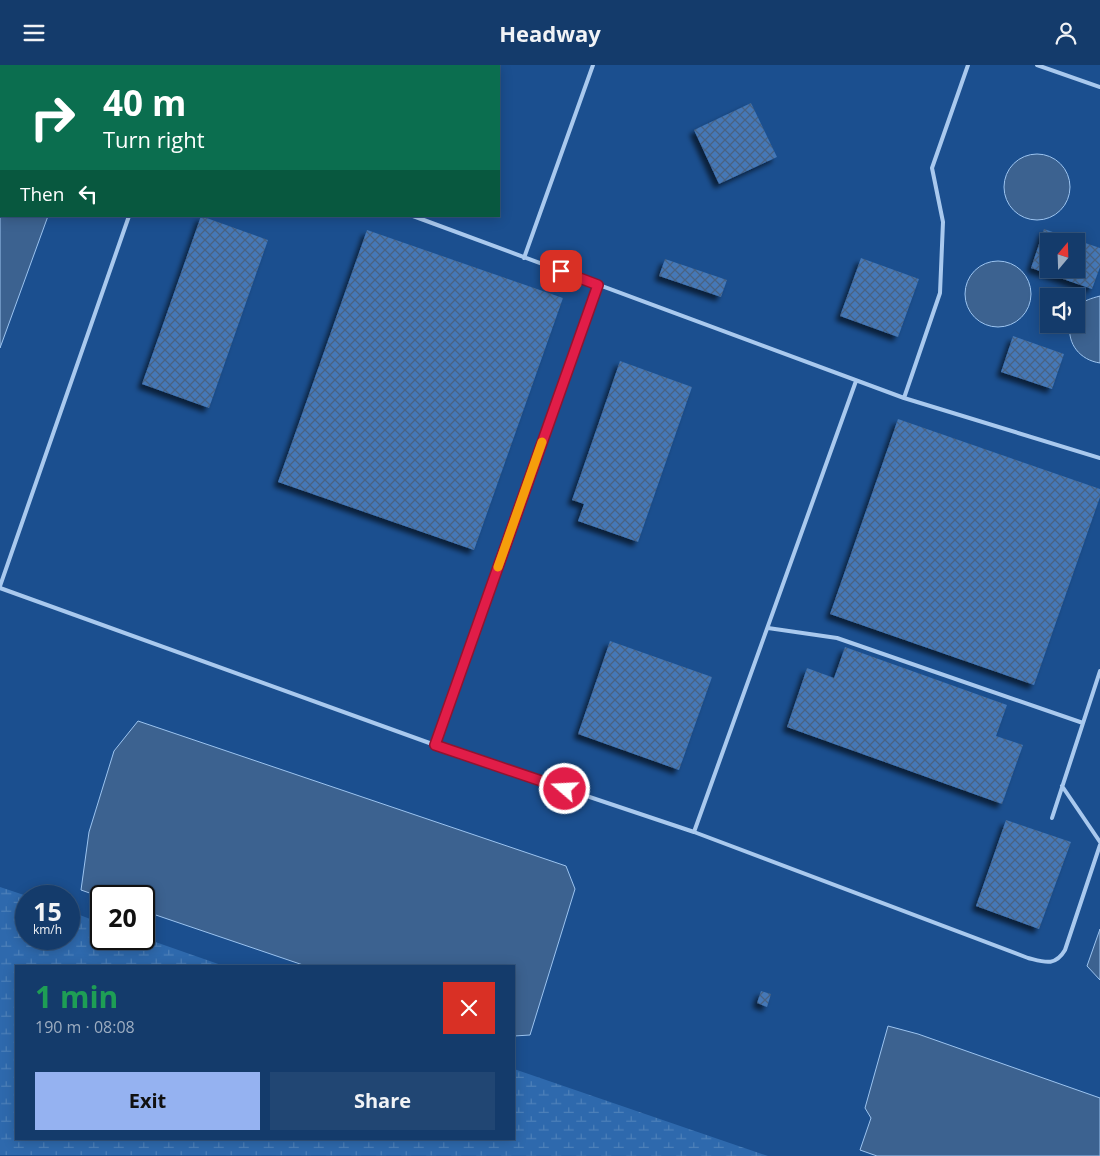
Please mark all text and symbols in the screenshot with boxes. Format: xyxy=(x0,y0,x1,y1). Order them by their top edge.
text: Headway xyxy=(499,18,601,48)
icon: menu xyxy=(20,19,48,47)
icon: person xyxy=(1052,19,1080,47)
text: 40 m xyxy=(103,79,186,126)
icon: right xyxy=(20,85,85,150)
text: Turn right xyxy=(103,124,205,154)
icon: left xyxy=(74,180,102,208)
text: Then xyxy=(20,181,64,207)
north arrow xyxy=(1040,233,1085,277)
map controls xyxy=(1040,233,1085,333)
pin xyxy=(540,250,582,292)
icon: arrive xyxy=(547,257,575,285)
button: sound xyxy=(1040,288,1085,333)
position arrow xyxy=(538,762,590,814)
speed limit sign: 20 xyxy=(90,885,155,950)
text: 15 xyxy=(33,894,62,928)
text: km/h xyxy=(33,921,62,938)
text: 1 min xyxy=(35,976,118,1017)
button: close xyxy=(443,982,495,1034)
text: 190 m · 08:08 xyxy=(35,1016,135,1038)
button: Exit xyxy=(35,1072,260,1130)
button: Share xyxy=(270,1072,495,1130)

